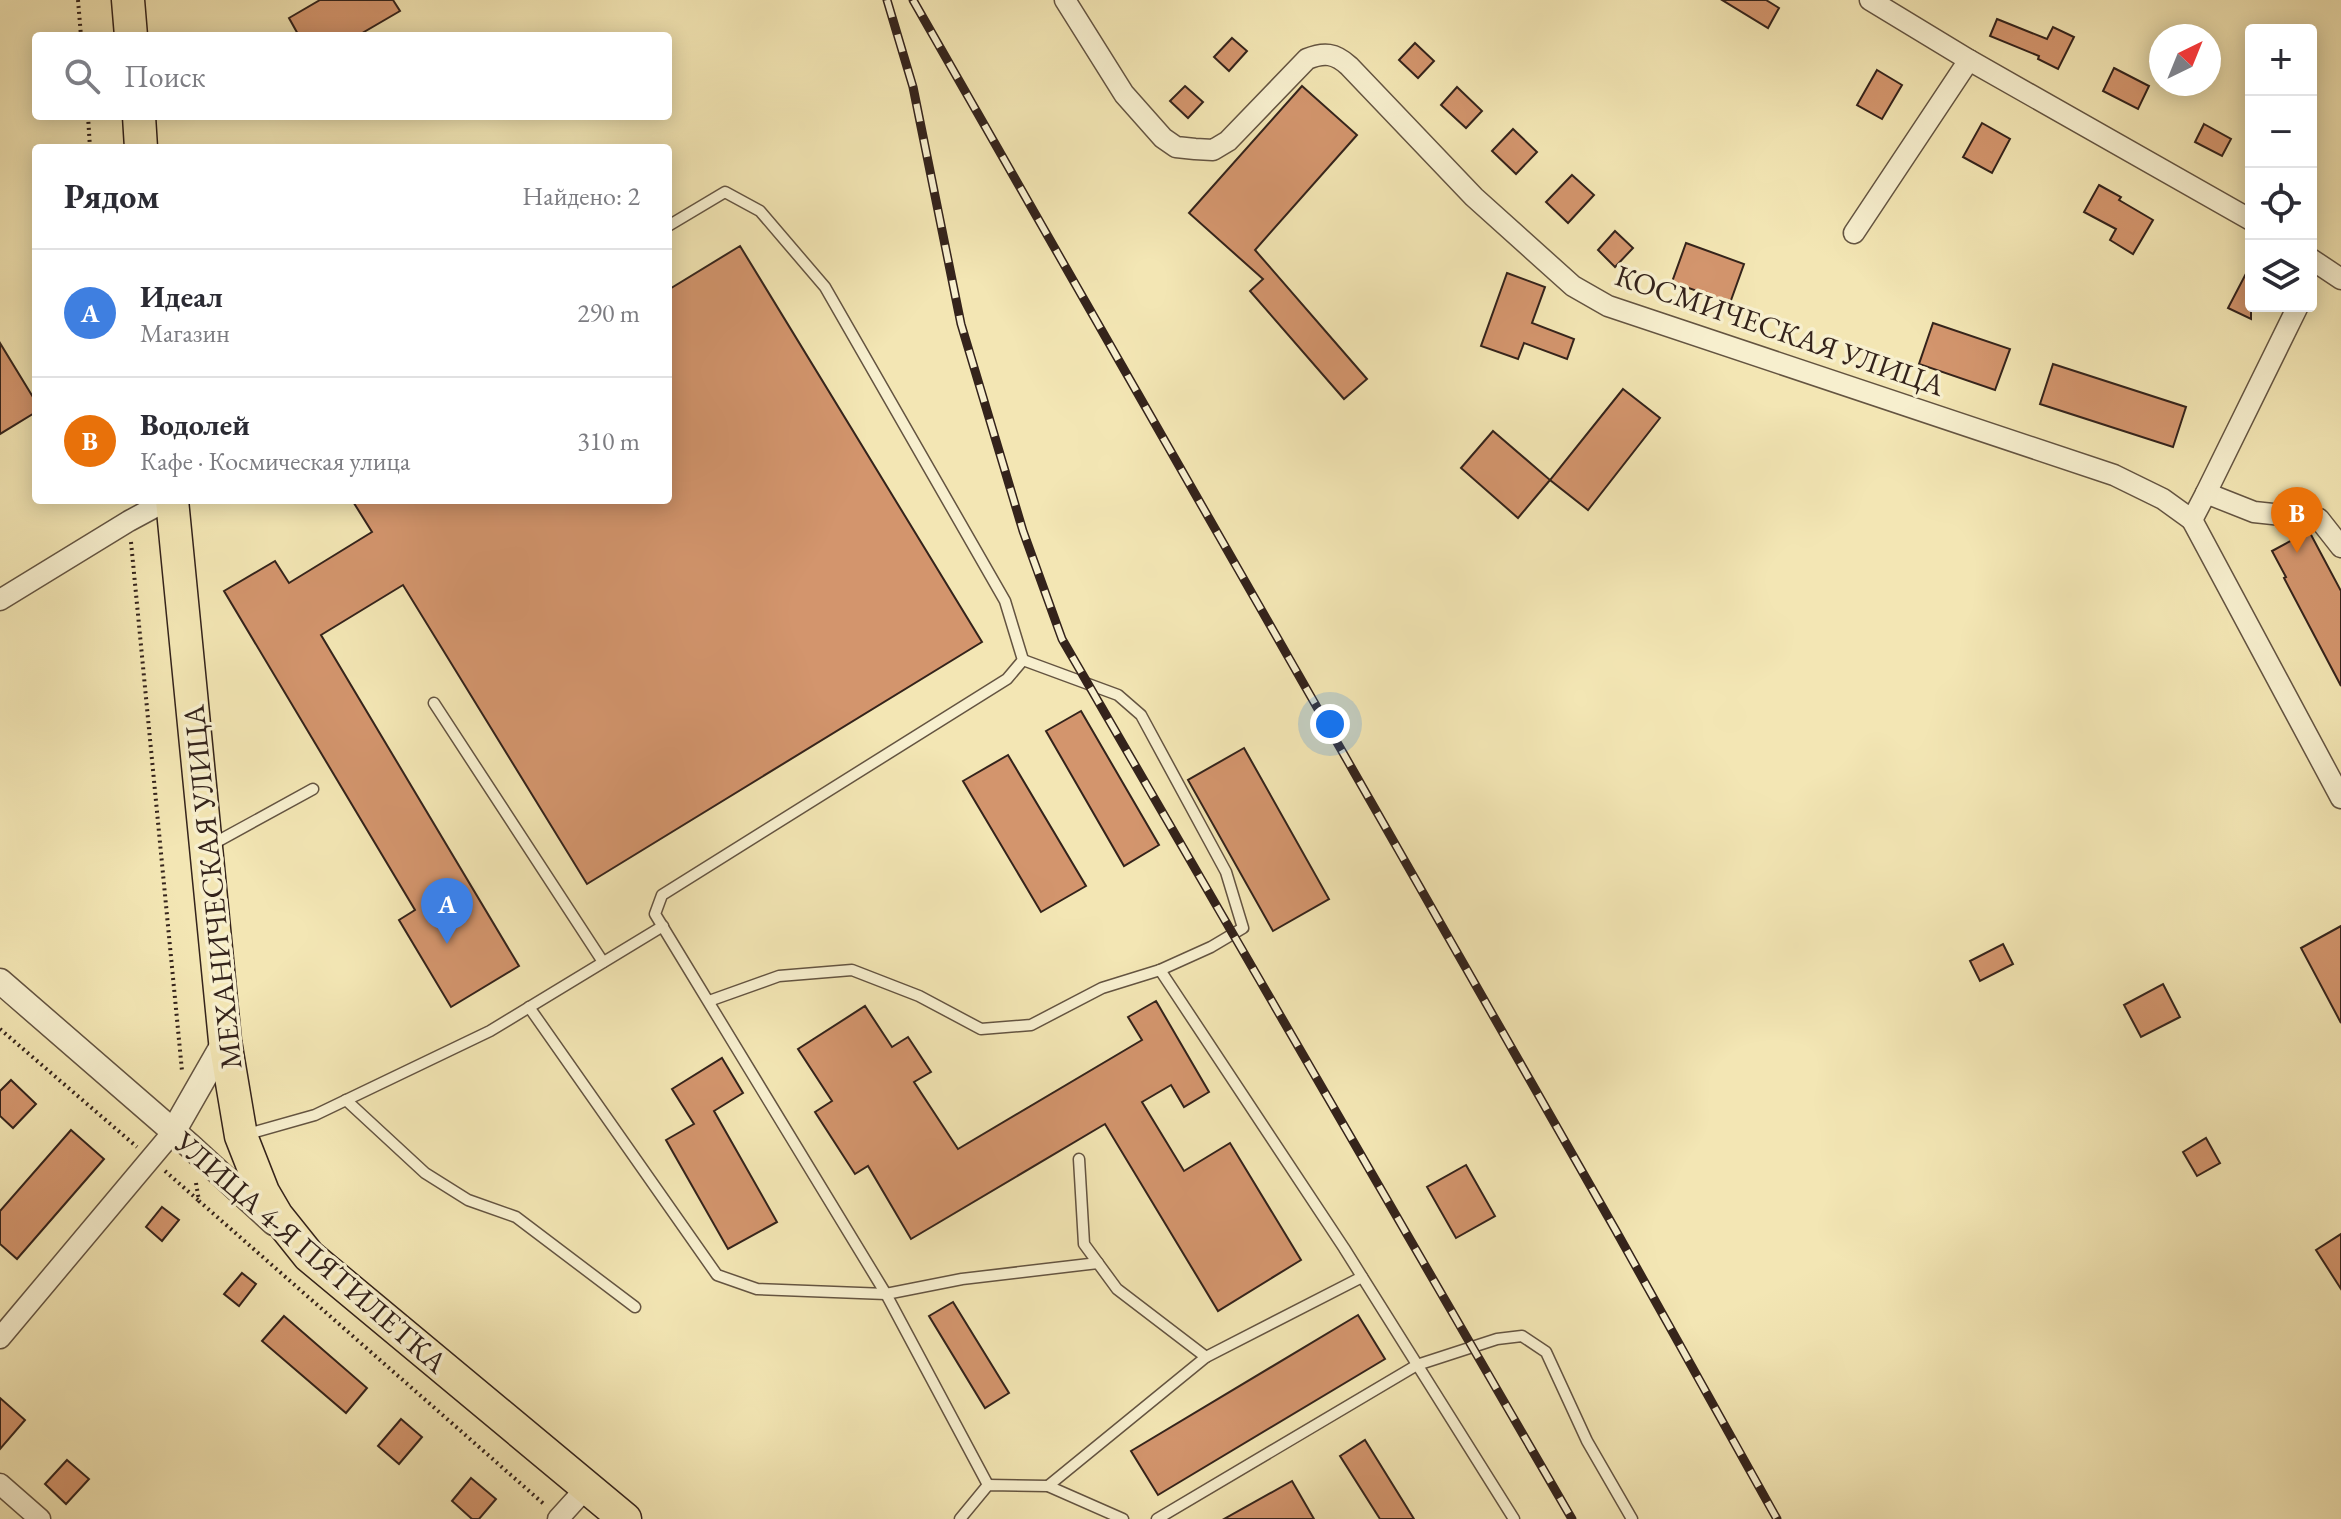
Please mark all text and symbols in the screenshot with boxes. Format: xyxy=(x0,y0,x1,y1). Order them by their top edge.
north arrow xyxy=(2149,24,2221,96)
map controls xyxy=(2245,24,2317,312)
button: + xyxy=(2245,24,2317,96)
search box xyxy=(32,32,672,120)
icon: search xyxy=(60,54,104,98)
text: Поиск xyxy=(124,57,206,96)
button: − xyxy=(2245,96,2317,168)
button: locate xyxy=(2245,168,2317,240)
text: Рядом xyxy=(64,174,159,218)
text: Найдено: 2 xyxy=(522,179,640,213)
button: layers xyxy=(2245,240,2317,312)
street label: КОСМИЧЕСКАЯ УЛИЦА xyxy=(1610,255,1950,405)
text: Идеал xyxy=(140,277,223,316)
text: A xyxy=(81,296,99,330)
text: 290 m xyxy=(577,296,640,330)
text: Магазин xyxy=(140,316,230,350)
text: Водолей xyxy=(140,405,250,444)
text: B xyxy=(82,424,98,458)
text: 310 m xyxy=(577,424,640,458)
text: Кафе · Космическая улица xyxy=(140,444,410,478)
pin: B xyxy=(2271,487,2323,553)
street label: МЕХАНИЧЕСКАЯ УЛИЦА xyxy=(173,703,251,1071)
your location xyxy=(1310,704,1350,744)
pin: A xyxy=(421,878,473,944)
street label: УЛИЦА 4-Я ПЯТИЛЕТКА xyxy=(166,1122,456,1381)

